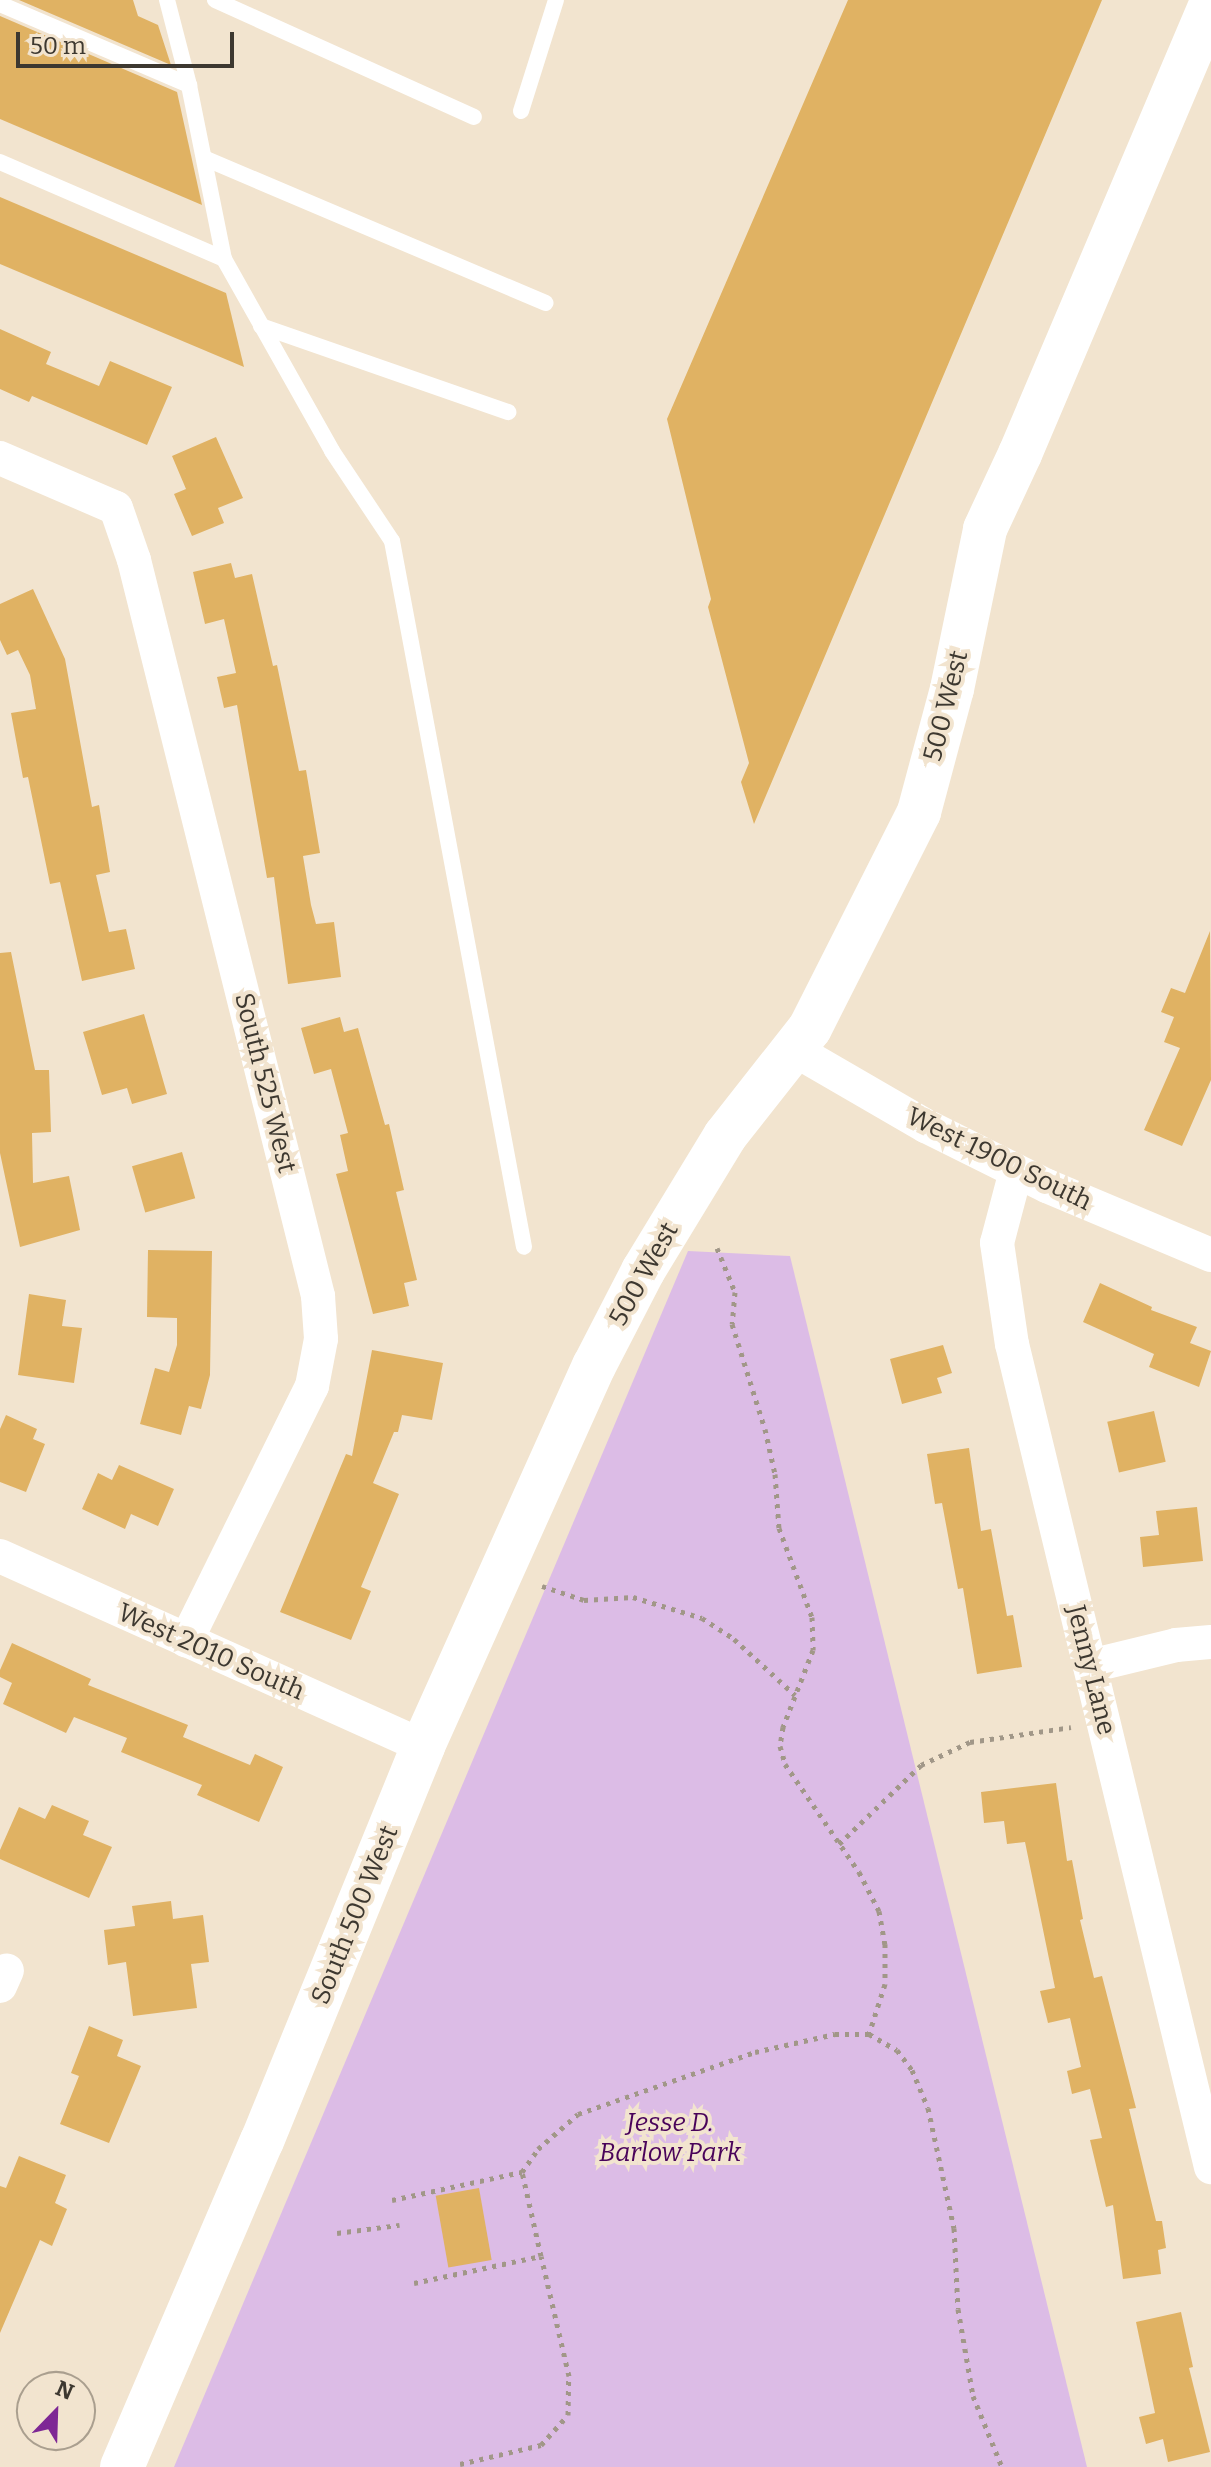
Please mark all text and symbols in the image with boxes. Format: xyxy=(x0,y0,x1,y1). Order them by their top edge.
scale bar xyxy=(20,16,238,66)
text: 50 m xyxy=(30,32,86,60)
street label: 500 West xyxy=(917,647,975,765)
street label: South 525 West xyxy=(228,990,302,1176)
street label: West 1900 South xyxy=(901,1101,1097,1217)
street label: 500 West xyxy=(603,1217,685,1331)
street label: West 2010 South xyxy=(113,1597,309,1707)
street label: Jenny Lane xyxy=(1060,1602,1122,1738)
street label: South 500 West xyxy=(305,1821,405,2009)
park label: Jesse D. Barlow Park xyxy=(599,2107,741,2168)
north arrow xyxy=(16,2371,96,2451)
text: N xyxy=(52,2375,78,2406)

